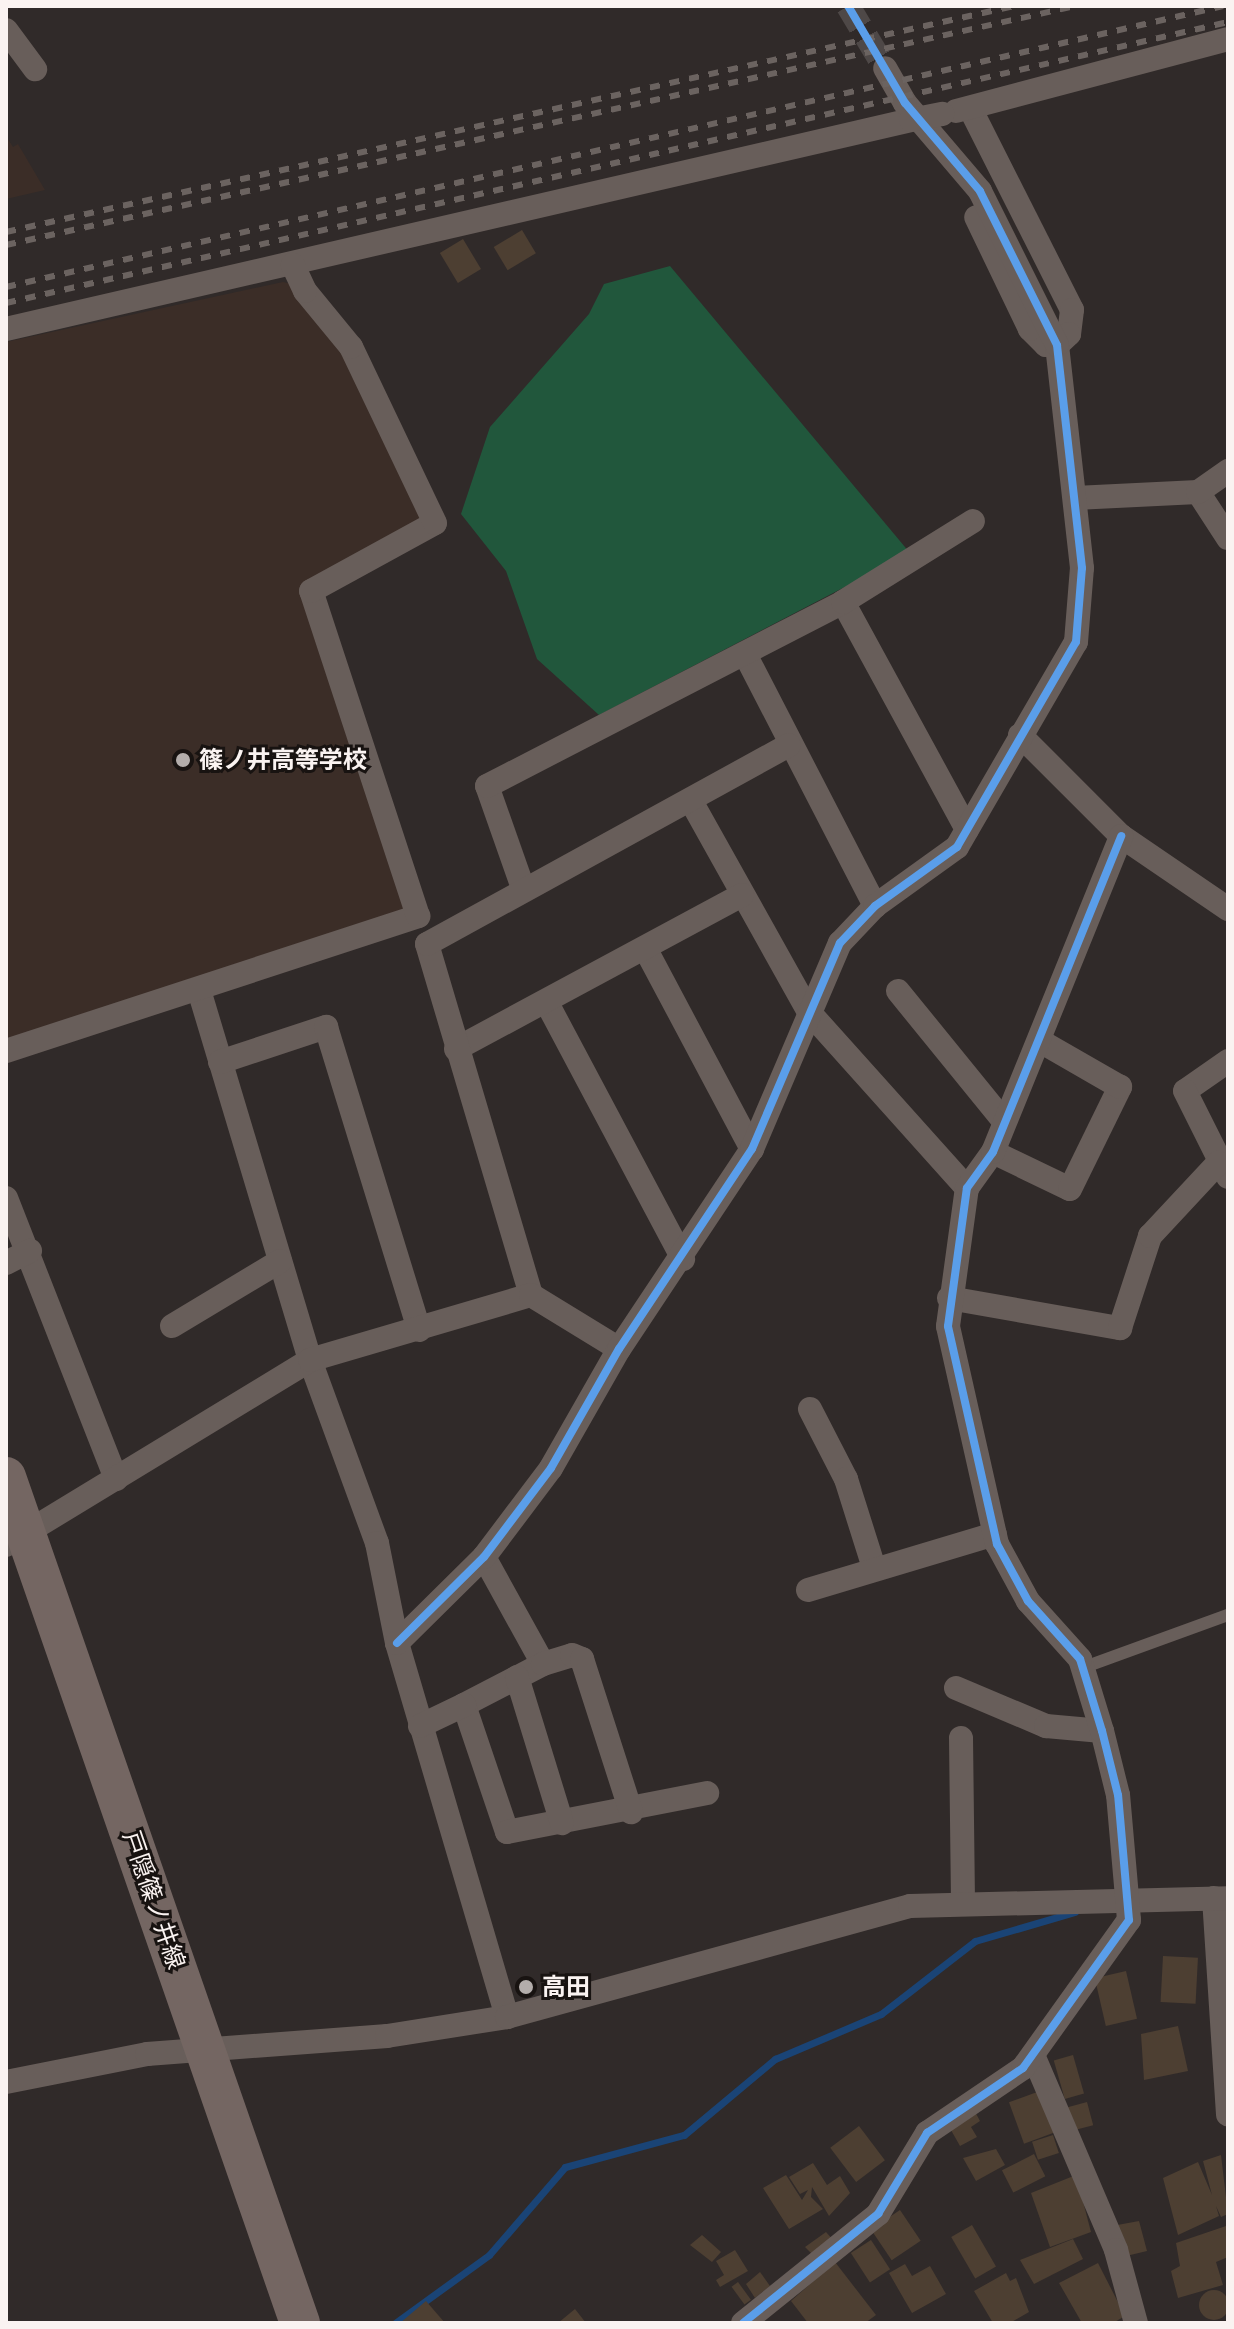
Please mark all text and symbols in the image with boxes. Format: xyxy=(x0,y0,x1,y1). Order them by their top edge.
place label: 篠ノ井高等学校 xyxy=(199,746,367,774)
marker: 篠ノ井高等学校 xyxy=(174,751,192,769)
street label: 戸隠篠ノ井線 xyxy=(117,1827,191,1973)
place label: 高田 xyxy=(542,1973,590,2001)
marker: 高田 xyxy=(517,1978,535,1996)

